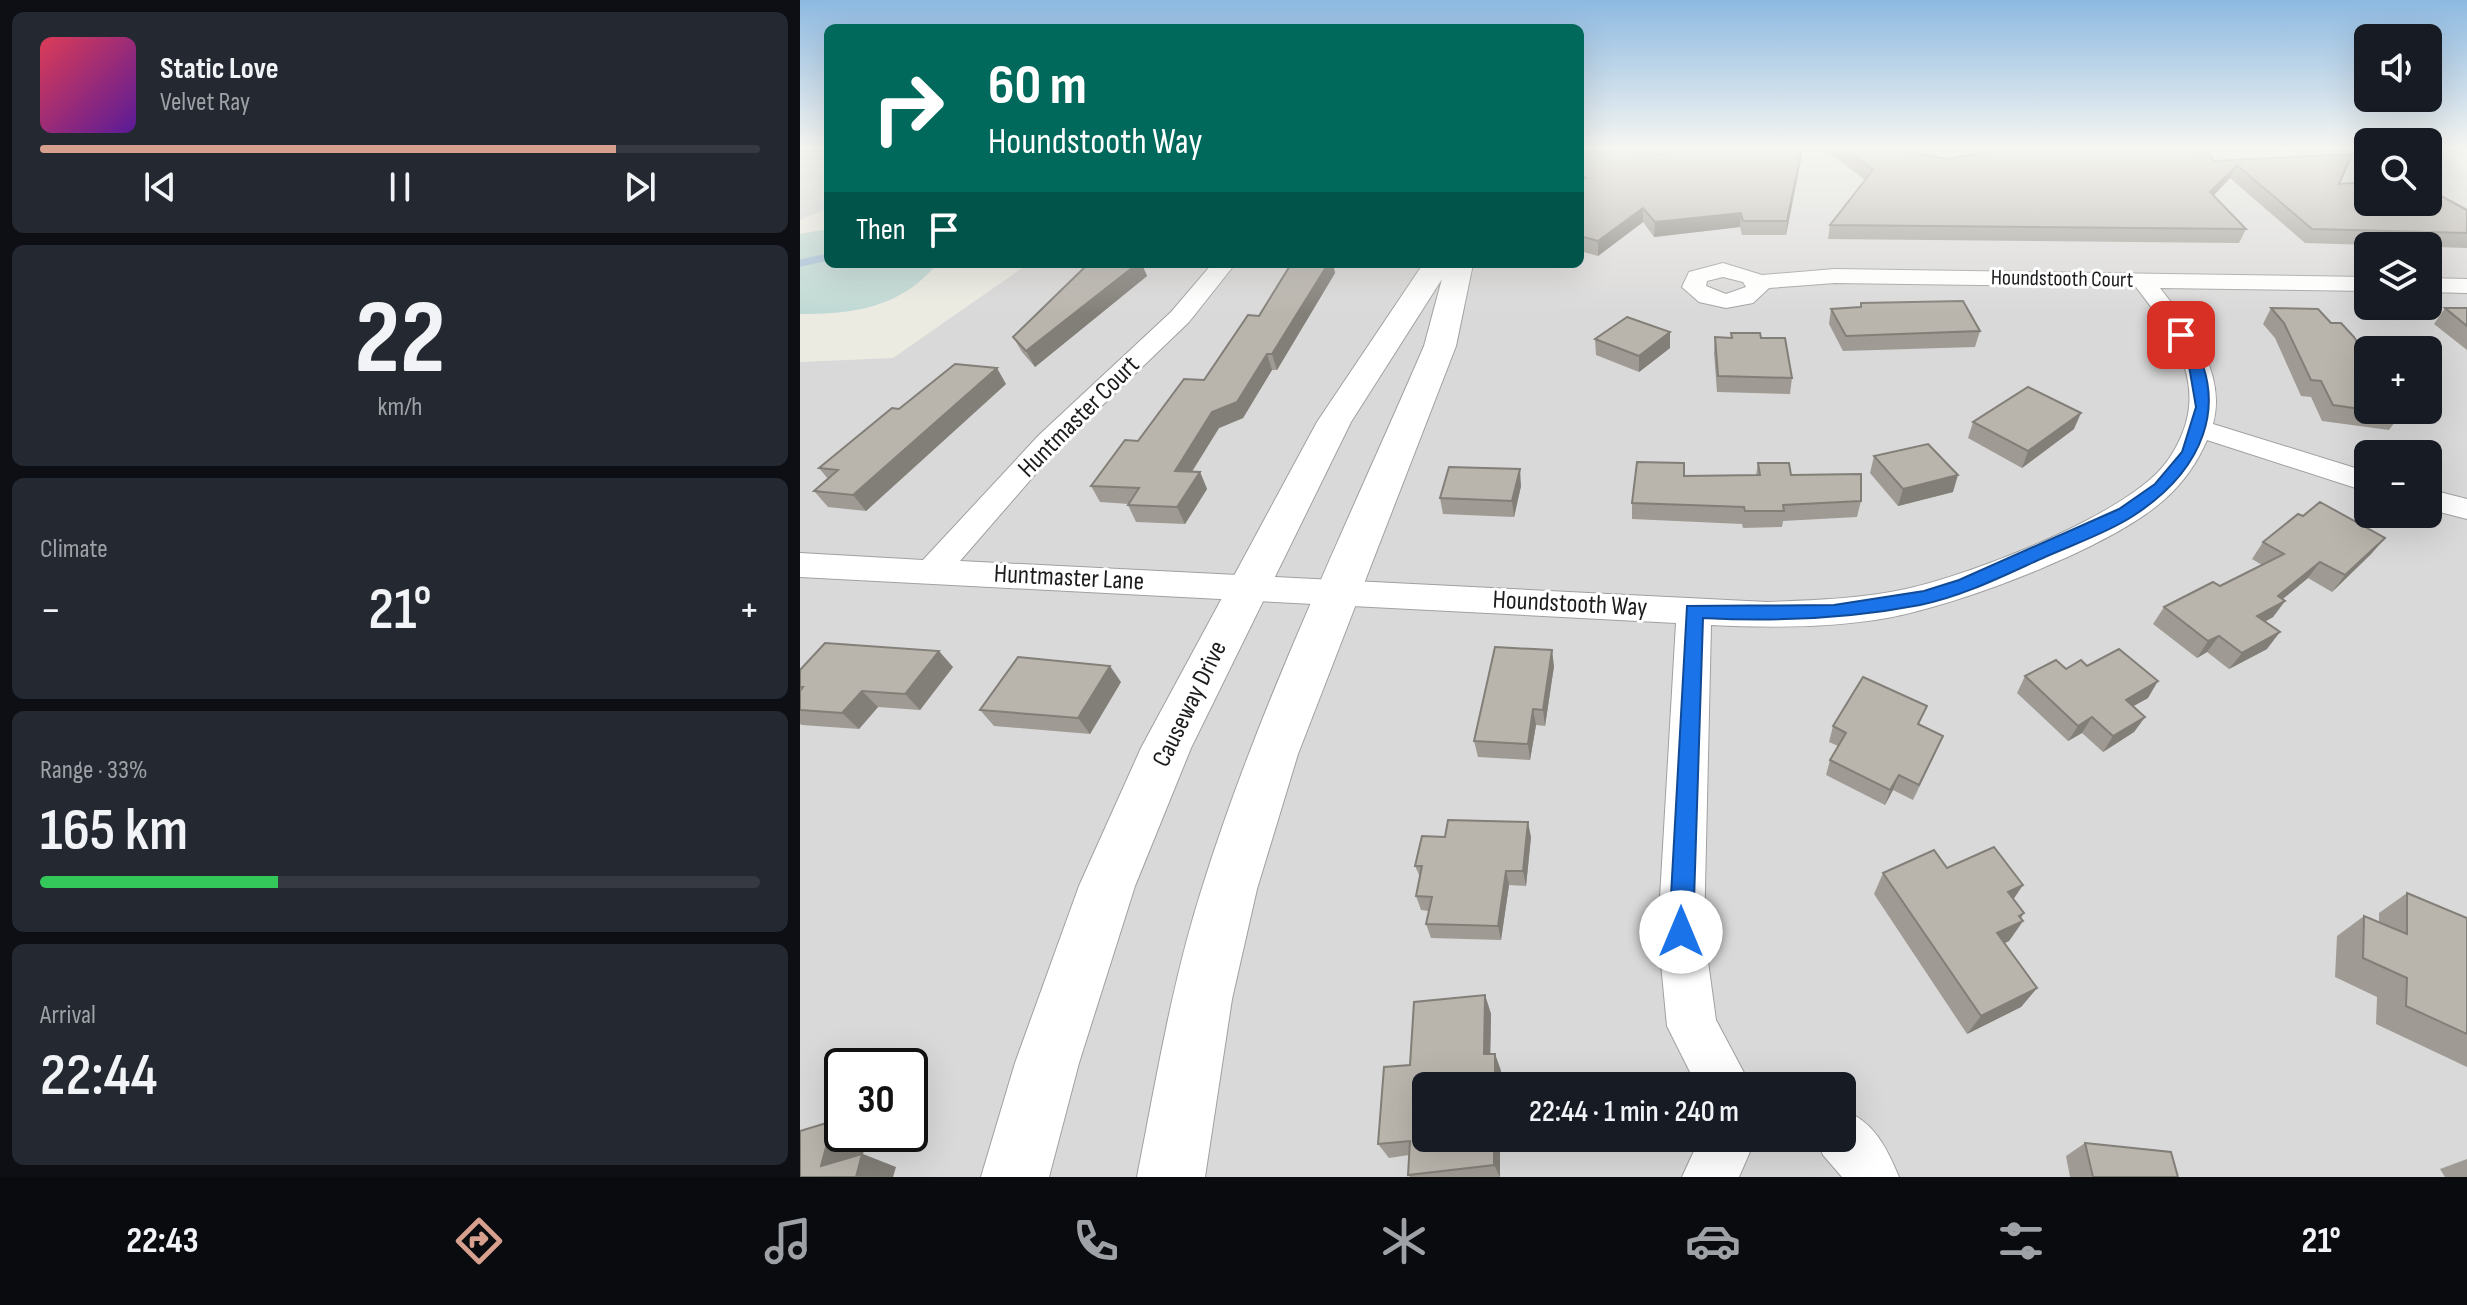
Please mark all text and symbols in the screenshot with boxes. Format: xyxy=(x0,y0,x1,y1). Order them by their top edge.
map controls xyxy=(2354,24,2442,528)
button: sound xyxy=(2354,24,2442,112)
text: Static Love xyxy=(160,51,279,87)
text: 60 m xyxy=(988,53,1087,120)
icon: right xyxy=(856,56,960,160)
text: Velvet Ray xyxy=(160,87,250,118)
text: Houndstooth Way xyxy=(988,121,1202,164)
button: search xyxy=(2354,128,2442,216)
icon: previous xyxy=(138,165,182,209)
icon: pause xyxy=(378,165,422,209)
icon: next xyxy=(618,165,662,209)
icon: arrive xyxy=(922,208,966,252)
text: Then xyxy=(856,212,906,248)
button: layers xyxy=(2354,232,2442,320)
street label: Houndstooth Court xyxy=(1991,264,2134,294)
text: 22 xyxy=(354,277,446,402)
pin xyxy=(2147,301,2215,369)
icon: arrive xyxy=(2159,313,2203,357)
button: + xyxy=(2354,336,2442,424)
street label: Huntmaster Court xyxy=(1012,350,1146,484)
text: km/h xyxy=(378,392,422,423)
button: − xyxy=(2354,440,2442,528)
text: Climate xyxy=(40,534,108,565)
street label: Huntmaster Lane xyxy=(993,559,1145,597)
text: 21° xyxy=(368,574,432,646)
text: − xyxy=(40,584,62,637)
text: + xyxy=(738,584,760,637)
street label: Houndstooth Way xyxy=(1492,584,1648,624)
street label: Causeway Drive xyxy=(1146,636,1234,772)
text: Range · 33% xyxy=(40,755,148,786)
text: 165 km xyxy=(40,795,188,867)
position arrow xyxy=(1639,890,1723,974)
text: Arrival xyxy=(40,1000,96,1031)
text: 22:44 xyxy=(40,1040,158,1112)
speed limit sign: 30 xyxy=(824,1048,928,1152)
text: 22:44 · 1 min · 240 m xyxy=(1529,1094,1739,1130)
icon: directions xyxy=(451,1213,507,1269)
icon: music xyxy=(760,1213,816,1269)
icon: phone xyxy=(1068,1213,1124,1269)
icon: climate xyxy=(1376,1213,1432,1269)
icon: car xyxy=(1685,1213,1741,1269)
icon: filters xyxy=(1993,1213,2049,1269)
text: 22:43 xyxy=(126,1220,199,1263)
text: 21° xyxy=(2302,1220,2341,1263)

